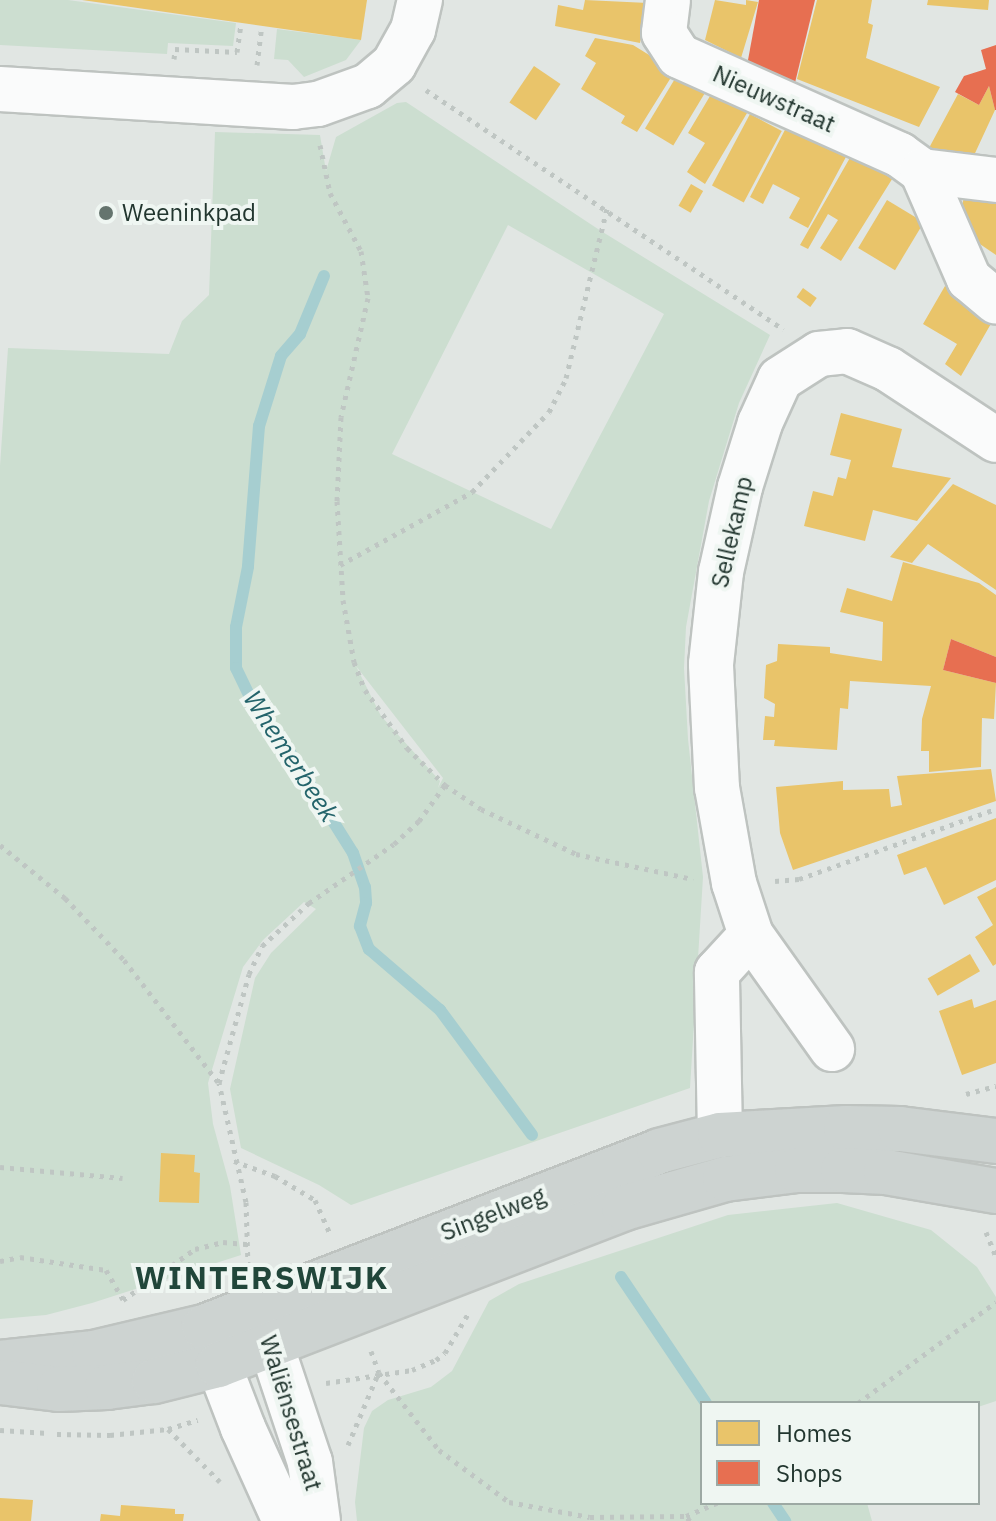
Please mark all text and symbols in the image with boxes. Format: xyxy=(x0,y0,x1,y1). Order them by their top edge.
street label: Nieuwstraat xyxy=(708,59,840,139)
place label: Weeninkpad xyxy=(122,199,256,227)
marker: Weeninkpad xyxy=(97,204,115,222)
street label: Sellekamp xyxy=(705,473,759,591)
water label: Whemerbeek xyxy=(237,685,345,827)
street label: Singelweg xyxy=(437,1181,549,1247)
district label: WINTERSWIJK xyxy=(135,1258,389,1296)
street label: Waliënsestraat xyxy=(254,1332,328,1494)
legend xyxy=(700,1401,980,1505)
text: Homes xyxy=(776,1417,852,1449)
text: Shops xyxy=(776,1457,843,1489)

